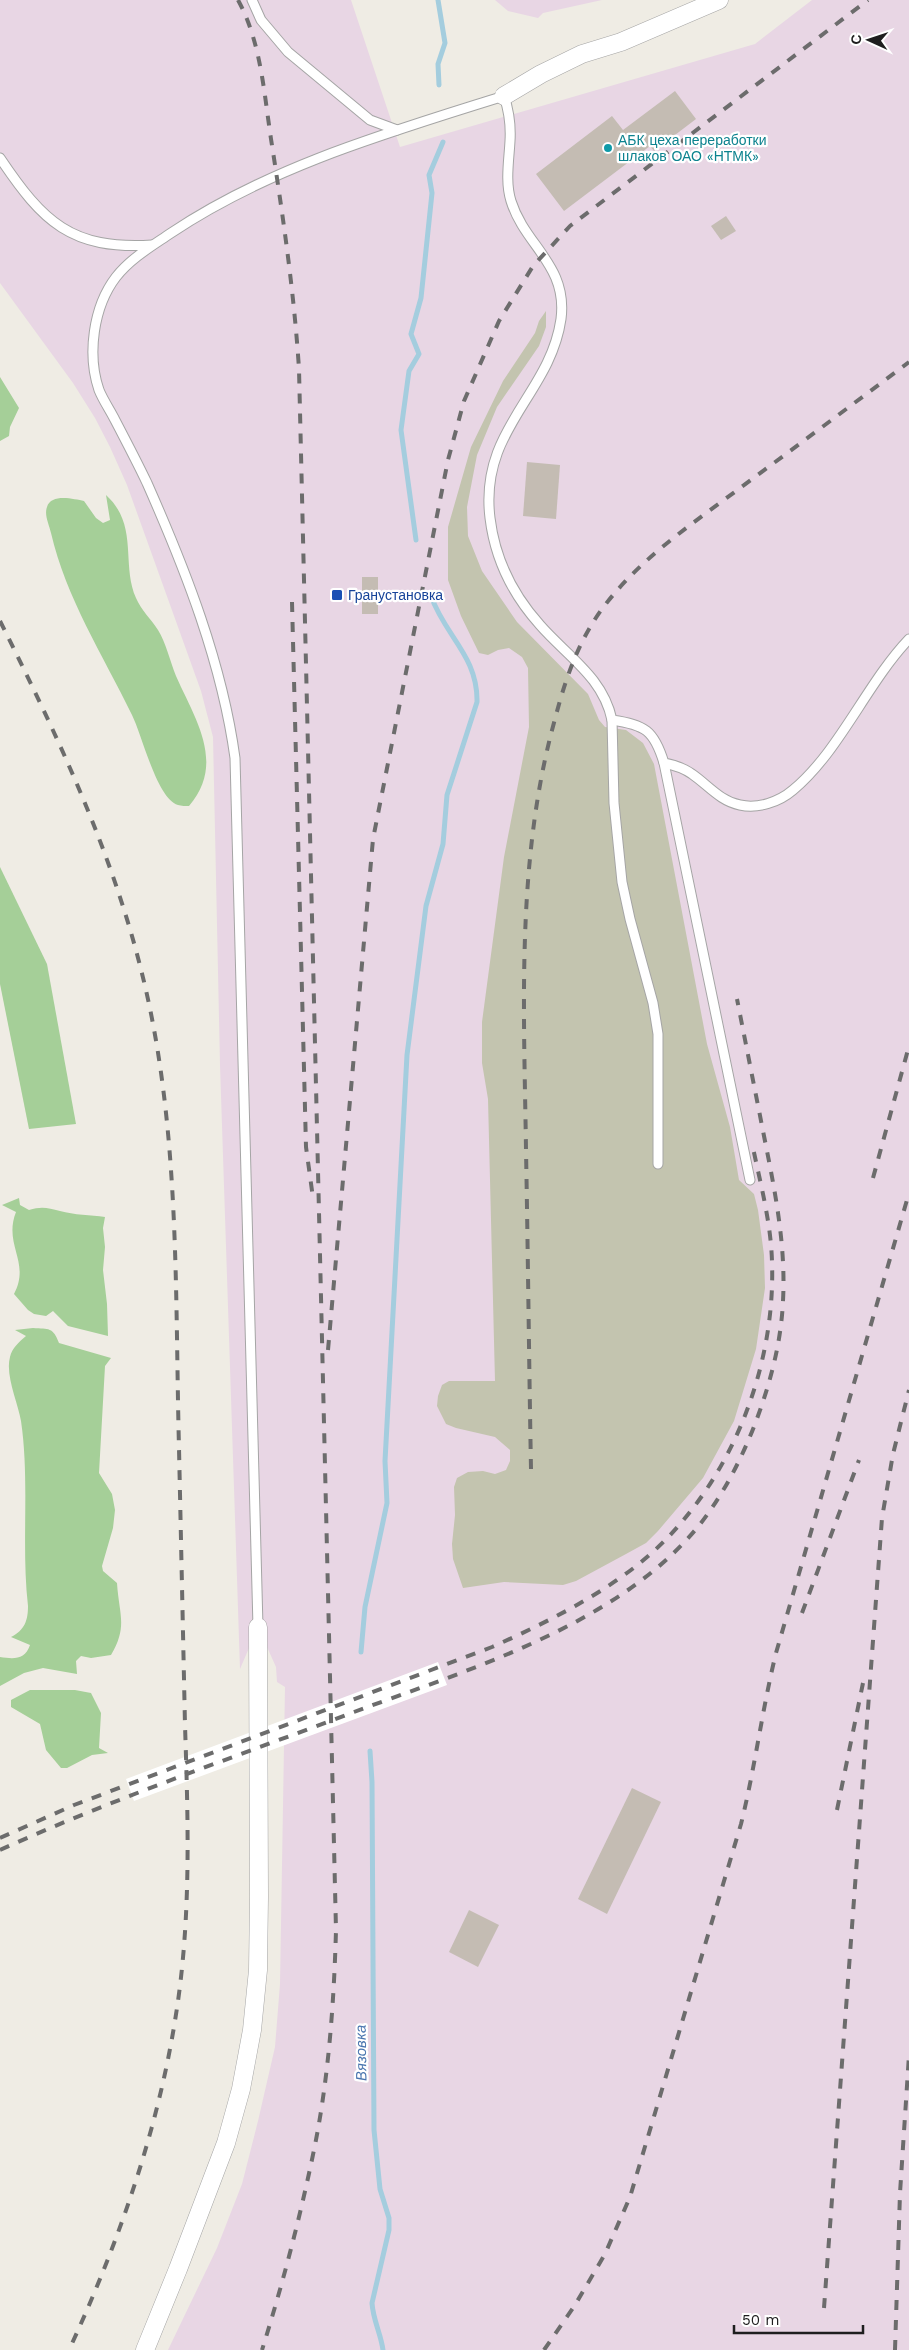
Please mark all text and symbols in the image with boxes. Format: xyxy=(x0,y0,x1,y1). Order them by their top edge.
north arrow xyxy=(844,15,894,65)
text: С xyxy=(848,34,864,45)
place label: АБК цеха переработки шлаков ОАО «НТМК» xyxy=(618,132,767,164)
marker: АБК цеха переработки шлаков ОАО «НТМК» xyxy=(602,142,614,154)
place label: Гранустановка xyxy=(348,587,443,603)
marker: Гранустановка xyxy=(330,588,344,602)
water label: Вязовка xyxy=(352,2025,370,2081)
scale bar xyxy=(734,2302,863,2334)
text: 50 m xyxy=(742,2311,779,2329)

